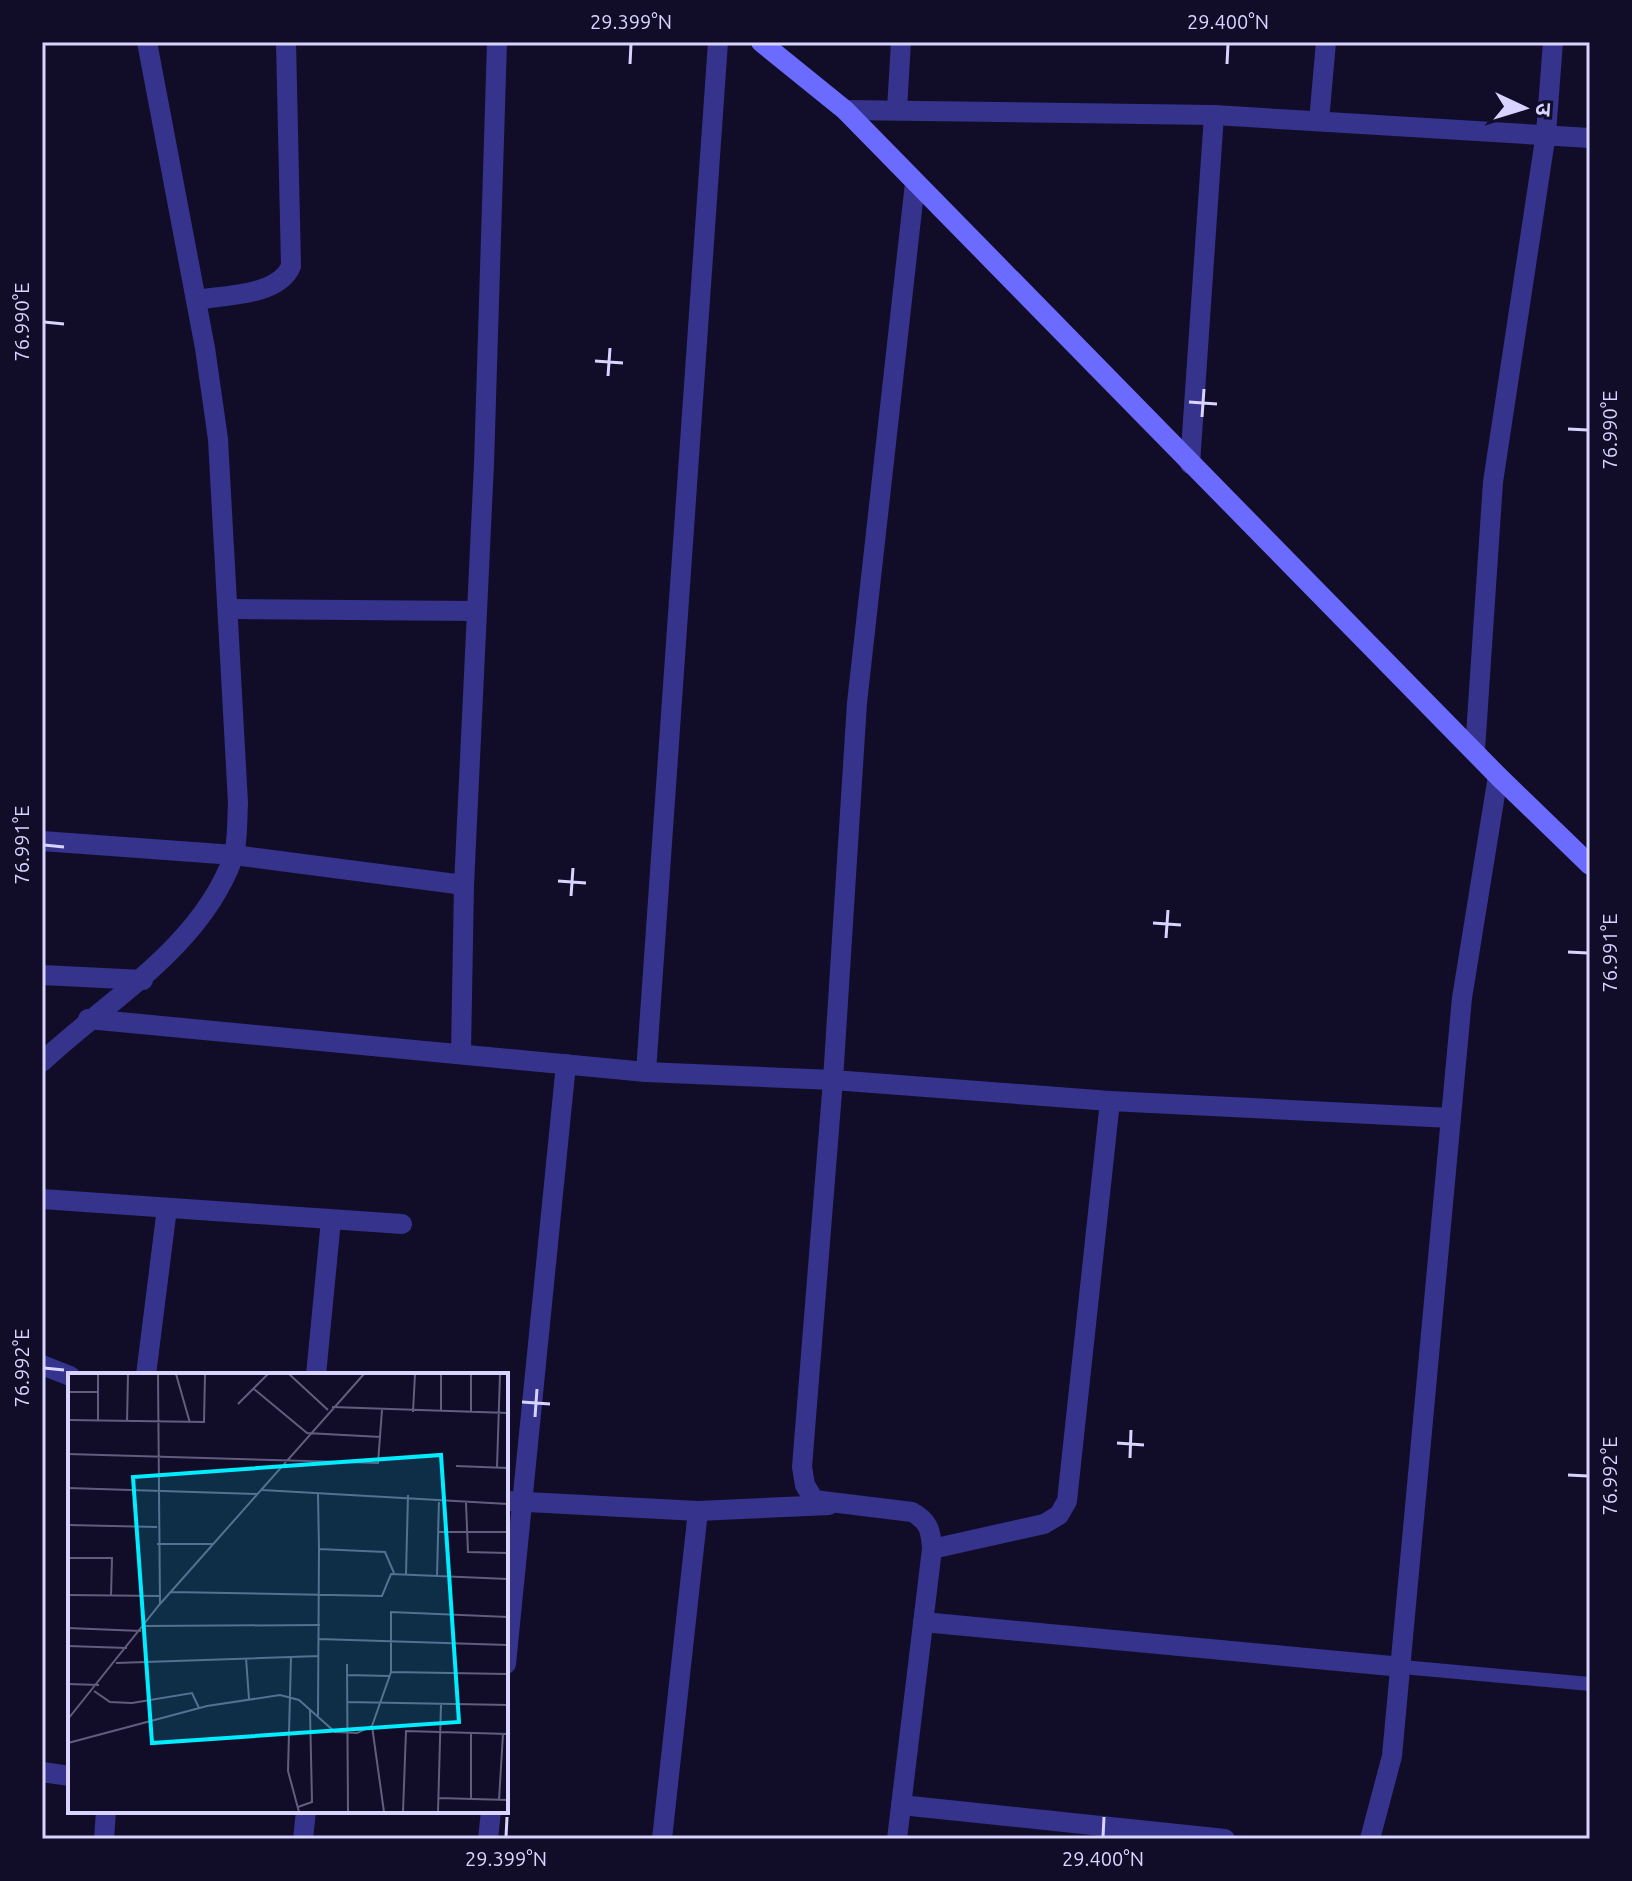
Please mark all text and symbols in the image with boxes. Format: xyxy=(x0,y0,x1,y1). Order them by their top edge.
text: 29.399°N xyxy=(590,10,672,33)
text: 29.400°N xyxy=(1187,10,1269,33)
north arrow xyxy=(1484,68,1564,148)
text: उ xyxy=(1531,102,1557,118)
text: 76.990°E xyxy=(10,283,33,362)
text: 76.990°E xyxy=(1598,391,1621,470)
text: 76.991°E xyxy=(10,806,33,885)
text: 76.991°E xyxy=(1598,914,1621,993)
text: 76.992°E xyxy=(10,1329,33,1408)
inset map xyxy=(68,1373,508,1813)
text: 76.992°E xyxy=(1598,1437,1621,1516)
text: 29.399°N xyxy=(465,1847,547,1870)
text: 29.400°N xyxy=(1062,1847,1144,1870)

